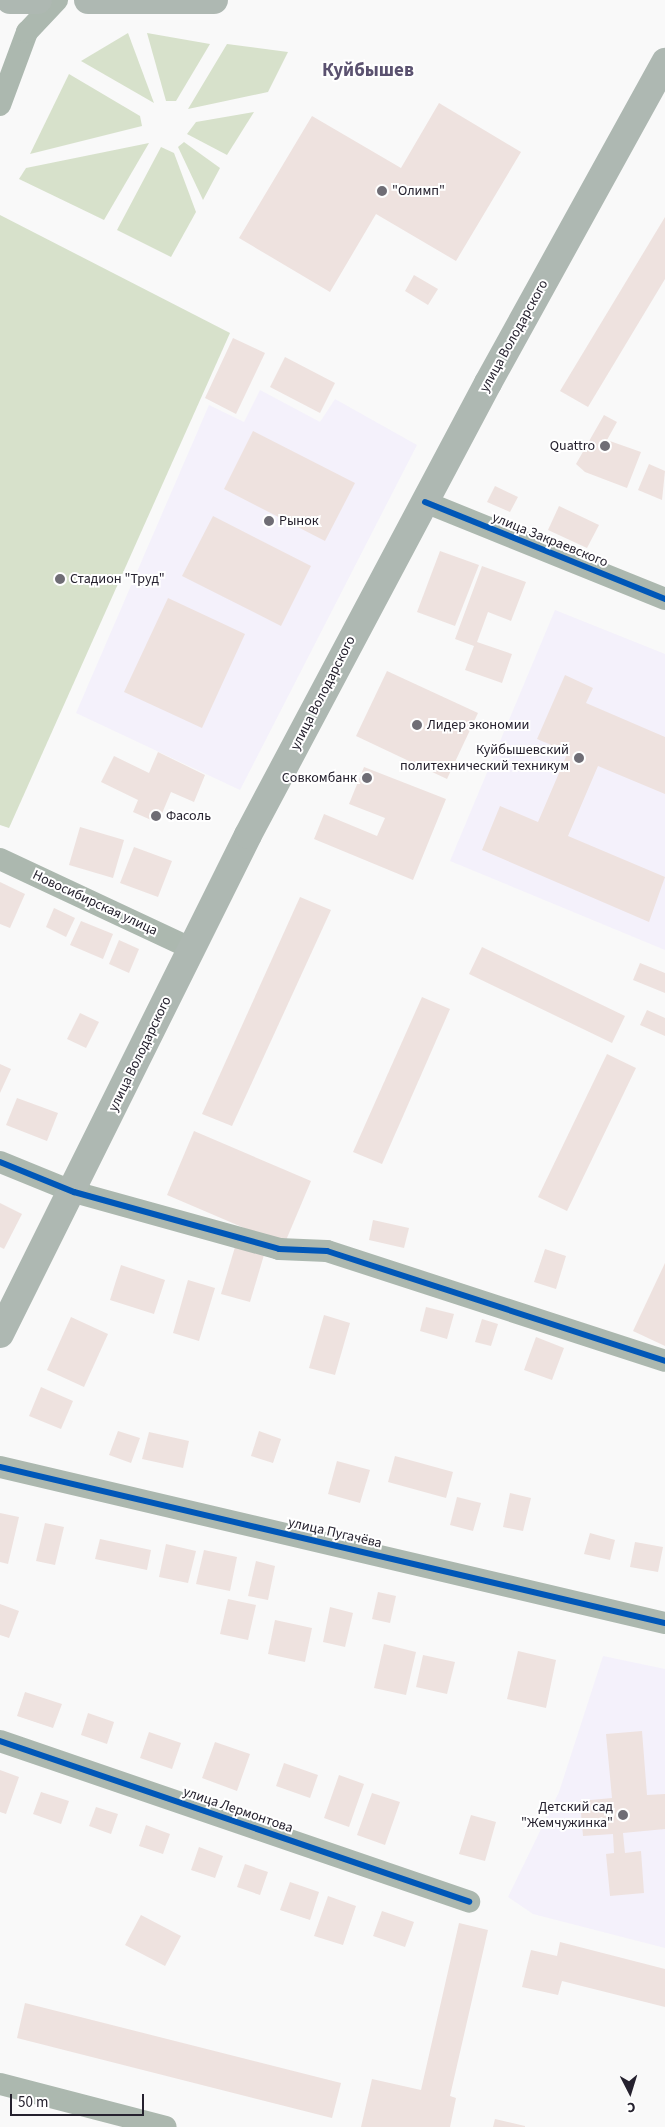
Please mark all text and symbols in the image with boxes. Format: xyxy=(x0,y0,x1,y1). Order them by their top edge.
district label: Куйбышев xyxy=(322,60,414,82)
place label: "Олимп" xyxy=(392,183,445,199)
marker: "Олимп" xyxy=(376,185,388,197)
street label: улица Володарского xyxy=(476,277,552,395)
place label: Quattro xyxy=(550,438,595,454)
marker: Quattro xyxy=(599,440,611,452)
street label: улица Закраевского xyxy=(490,509,610,571)
place label: Рынок xyxy=(279,513,319,529)
marker: Рынок xyxy=(263,515,275,527)
place label: Стадион "Труд" xyxy=(70,571,165,587)
marker: Стадион "Труд" xyxy=(54,573,66,585)
street label: улица Володарского xyxy=(287,633,359,753)
place label: Лидер экономии xyxy=(427,717,530,733)
marker: Лидер экономии xyxy=(411,719,423,731)
place label: Куйбышевский политехнический техникум xyxy=(400,742,569,774)
marker: Куйбышевский политехнический техникум xyxy=(573,752,585,764)
place label: Совкомбанк xyxy=(282,770,357,786)
marker: Совкомбанк xyxy=(361,772,373,784)
place label: Фасоль xyxy=(166,808,211,824)
marker: Фасоль xyxy=(150,810,162,822)
street label: Новосибирская улица xyxy=(30,867,160,939)
street label: улица Володарского xyxy=(105,994,175,1114)
street label: улица Пугачёва xyxy=(286,1514,384,1552)
street label: улица Лермонтова xyxy=(181,1783,295,1837)
place label: Детский сад "Жемчужинка" xyxy=(521,1799,613,1831)
marker: Детский сад "Жемчужинка" xyxy=(617,1809,629,1821)
north arrow xyxy=(605,2067,655,2117)
scale bar xyxy=(12,2084,146,2116)
text: 50 m xyxy=(18,2092,48,2113)
text: С xyxy=(626,2097,636,2117)

